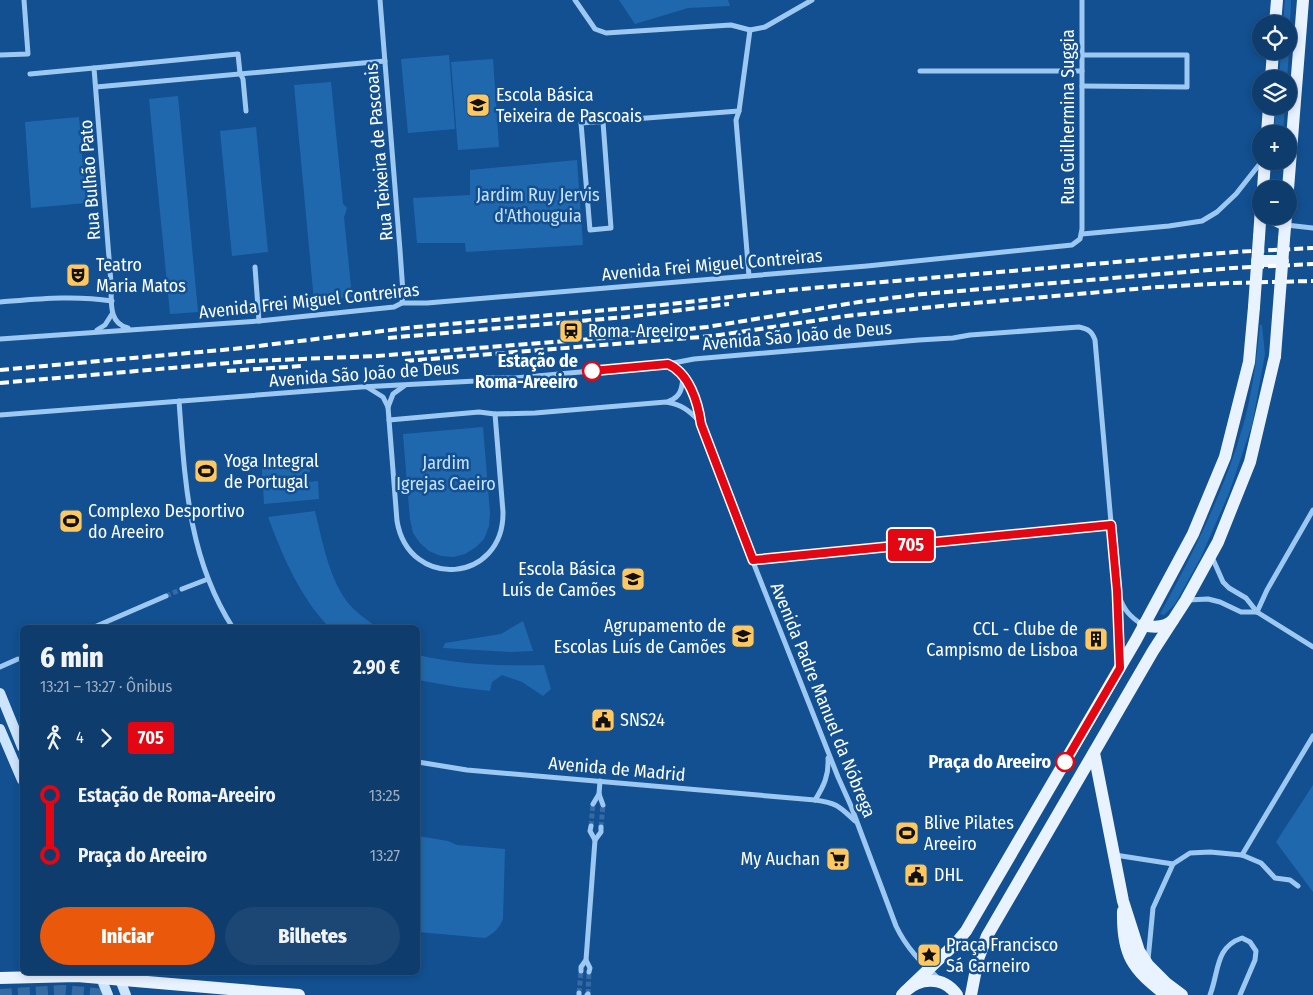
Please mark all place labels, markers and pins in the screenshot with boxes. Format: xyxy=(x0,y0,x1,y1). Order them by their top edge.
place label: Escola Básica Teixeira de Pascoais xyxy=(496,84,642,127)
school or university icon: Escola Básica Teixeira de Pascoais xyxy=(465,92,491,118)
place label: Teatro Maria Matos xyxy=(96,254,186,297)
theatre icon: Teatro Maria Matos xyxy=(65,262,91,288)
station icon: Roma-Areeiro xyxy=(558,318,584,344)
place label: Roma-Areeiro xyxy=(588,320,689,342)
place label: Estação de Roma-Areeiro xyxy=(475,350,578,393)
marker: Estação de Roma-Areeiro xyxy=(582,361,602,381)
place label: Yoga Integral de Portugal xyxy=(224,450,319,493)
sports icon: Yoga Integral de Portugal xyxy=(193,458,219,484)
place label: Complexo Desportivo do Areeiro xyxy=(88,500,245,543)
sports icon: Complexo Desportivo do Areeiro xyxy=(58,508,84,534)
place label: Escola Básica Luís de Camões xyxy=(502,558,616,601)
school or university icon: Escola Básica Luís de Camões xyxy=(620,566,646,592)
place label: Agrupamento de Escolas Luís de Camões xyxy=(554,615,726,658)
place label: CCL - Clube de Campismo de Lisboa xyxy=(926,618,1078,661)
school or university icon: Agrupamento de Escolas Luís de Camões xyxy=(730,623,756,649)
building icon: CCL - Clube de Campismo de Lisboa xyxy=(1083,626,1109,652)
public building icon: SNS24 xyxy=(590,707,616,733)
place label: SNS24 xyxy=(620,709,665,731)
place label: Praça do Areeiro xyxy=(929,751,1051,773)
marker: Praça do Areeiro xyxy=(1055,752,1075,772)
place label: Blive Pilates Areeiro xyxy=(924,812,1014,855)
sports icon: Blive Pilates Areeiro xyxy=(894,820,920,846)
supermarket icon: My Auchan xyxy=(825,846,851,872)
place label: My Auchan xyxy=(741,848,820,870)
public building icon: DHL xyxy=(903,862,929,888)
place label: DHL xyxy=(934,864,963,886)
place label: Praça Francisco Sá Carneiro xyxy=(946,934,1058,977)
place icon: Praça Francisco Sá Carneiro xyxy=(916,942,942,968)

